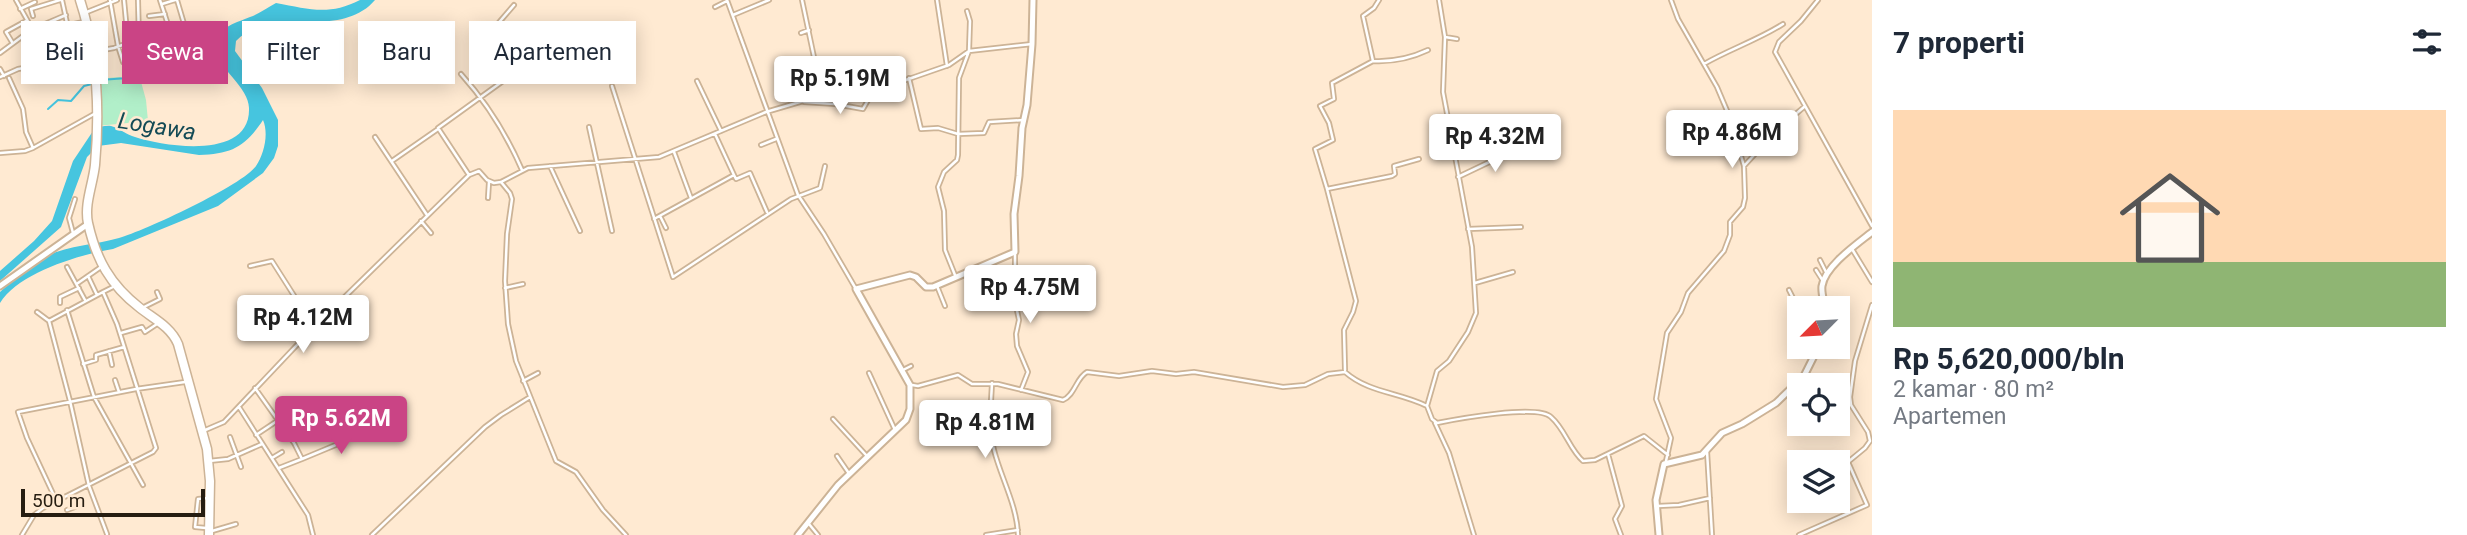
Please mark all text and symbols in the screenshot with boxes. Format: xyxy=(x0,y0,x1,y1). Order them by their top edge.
chip: Beli xyxy=(21,21,108,84)
chip: Sewa xyxy=(122,21,228,84)
chip: Filter xyxy=(242,21,344,84)
chip: Baru xyxy=(358,21,455,84)
chip: Apartemen xyxy=(469,21,636,84)
icon: filters xyxy=(2408,23,2446,61)
text: 7 properti xyxy=(1893,25,2025,60)
pin: Rp 5.19M xyxy=(768,57,912,116)
text: Rp 5.19M xyxy=(790,65,890,92)
water label: Logawa xyxy=(116,107,198,146)
pin: Rp 4.86M xyxy=(1660,110,1804,170)
pin: Rp 4.32M xyxy=(1423,114,1567,174)
text: Rp 4.86M xyxy=(1682,119,1782,146)
text: Rp 4.32M xyxy=(1445,123,1545,150)
icon: home xyxy=(2107,155,2233,281)
pin: Rp 4.75M xyxy=(958,266,1102,325)
text: Rp 4.75M xyxy=(980,274,1080,301)
pin: Rp 4.12M xyxy=(231,296,375,355)
north arrow xyxy=(1787,296,1850,359)
map controls xyxy=(1787,296,1850,513)
text: Rp 4.12M xyxy=(253,304,353,331)
text: Rp 5,620,000/bln xyxy=(1893,341,2125,376)
button: locate xyxy=(1787,373,1850,436)
text: 2 kamar · 80 m² xyxy=(1893,376,2054,403)
pin: Rp 5.62M xyxy=(269,396,413,456)
pin: Rp 4.81M xyxy=(913,400,1057,460)
text: Apartemen xyxy=(1893,403,2007,430)
text: Rp 5.62M xyxy=(291,405,391,432)
text: Rp 4.81M xyxy=(935,409,1035,436)
button: layers xyxy=(1787,450,1850,513)
scale bar xyxy=(21,486,205,518)
text: 500 m xyxy=(32,489,85,512)

